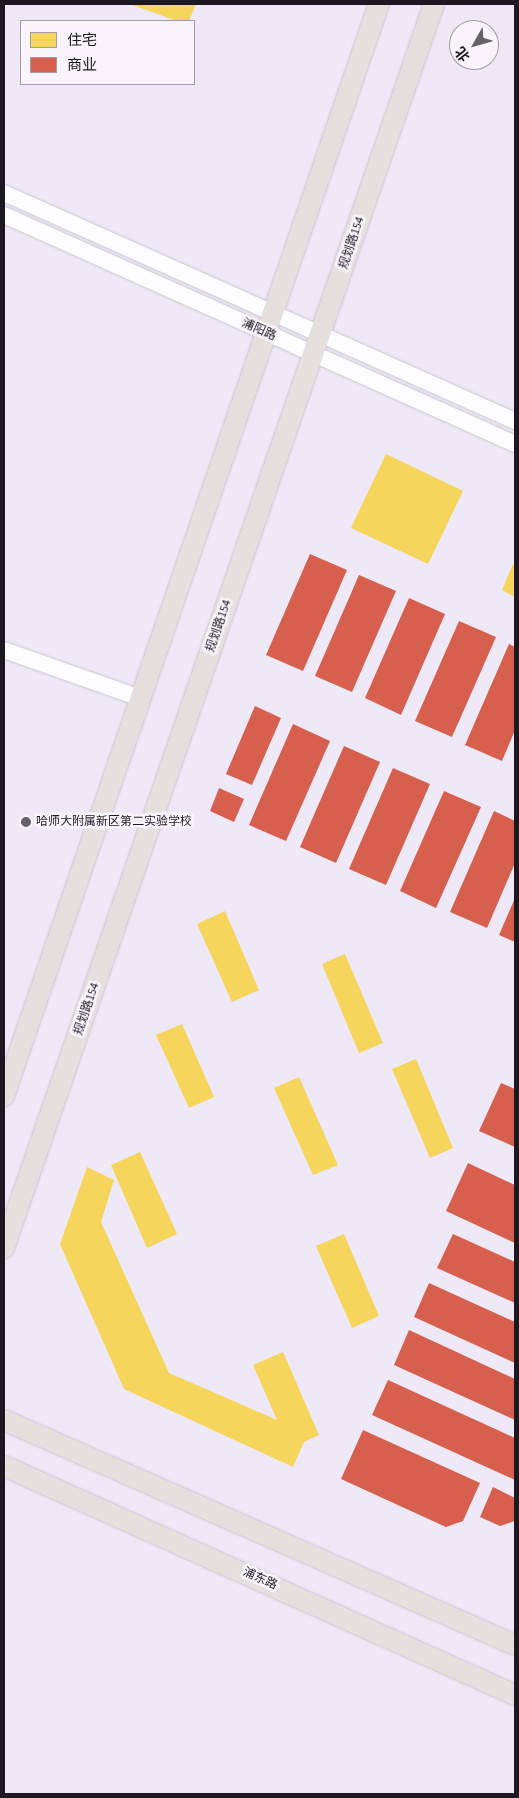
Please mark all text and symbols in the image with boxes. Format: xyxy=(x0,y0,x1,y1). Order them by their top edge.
legend xyxy=(20,20,195,85)
north arrow xyxy=(449,20,499,70)
text: 住宅 xyxy=(67,30,97,51)
text: 北 xyxy=(451,42,475,65)
text: 商业 xyxy=(67,55,97,76)
street label: 规划路154 xyxy=(336,215,368,271)
street label: 浦阳路 xyxy=(240,316,278,344)
street label: 规划路154 xyxy=(203,598,235,654)
place label: 哈师大附属新区第二实验学校 xyxy=(36,815,192,829)
marker: 哈师大附属新区第二实验学校 xyxy=(20,816,32,828)
street label: 规划路154 xyxy=(71,981,103,1037)
street label: 浦东路 xyxy=(241,1565,279,1593)

